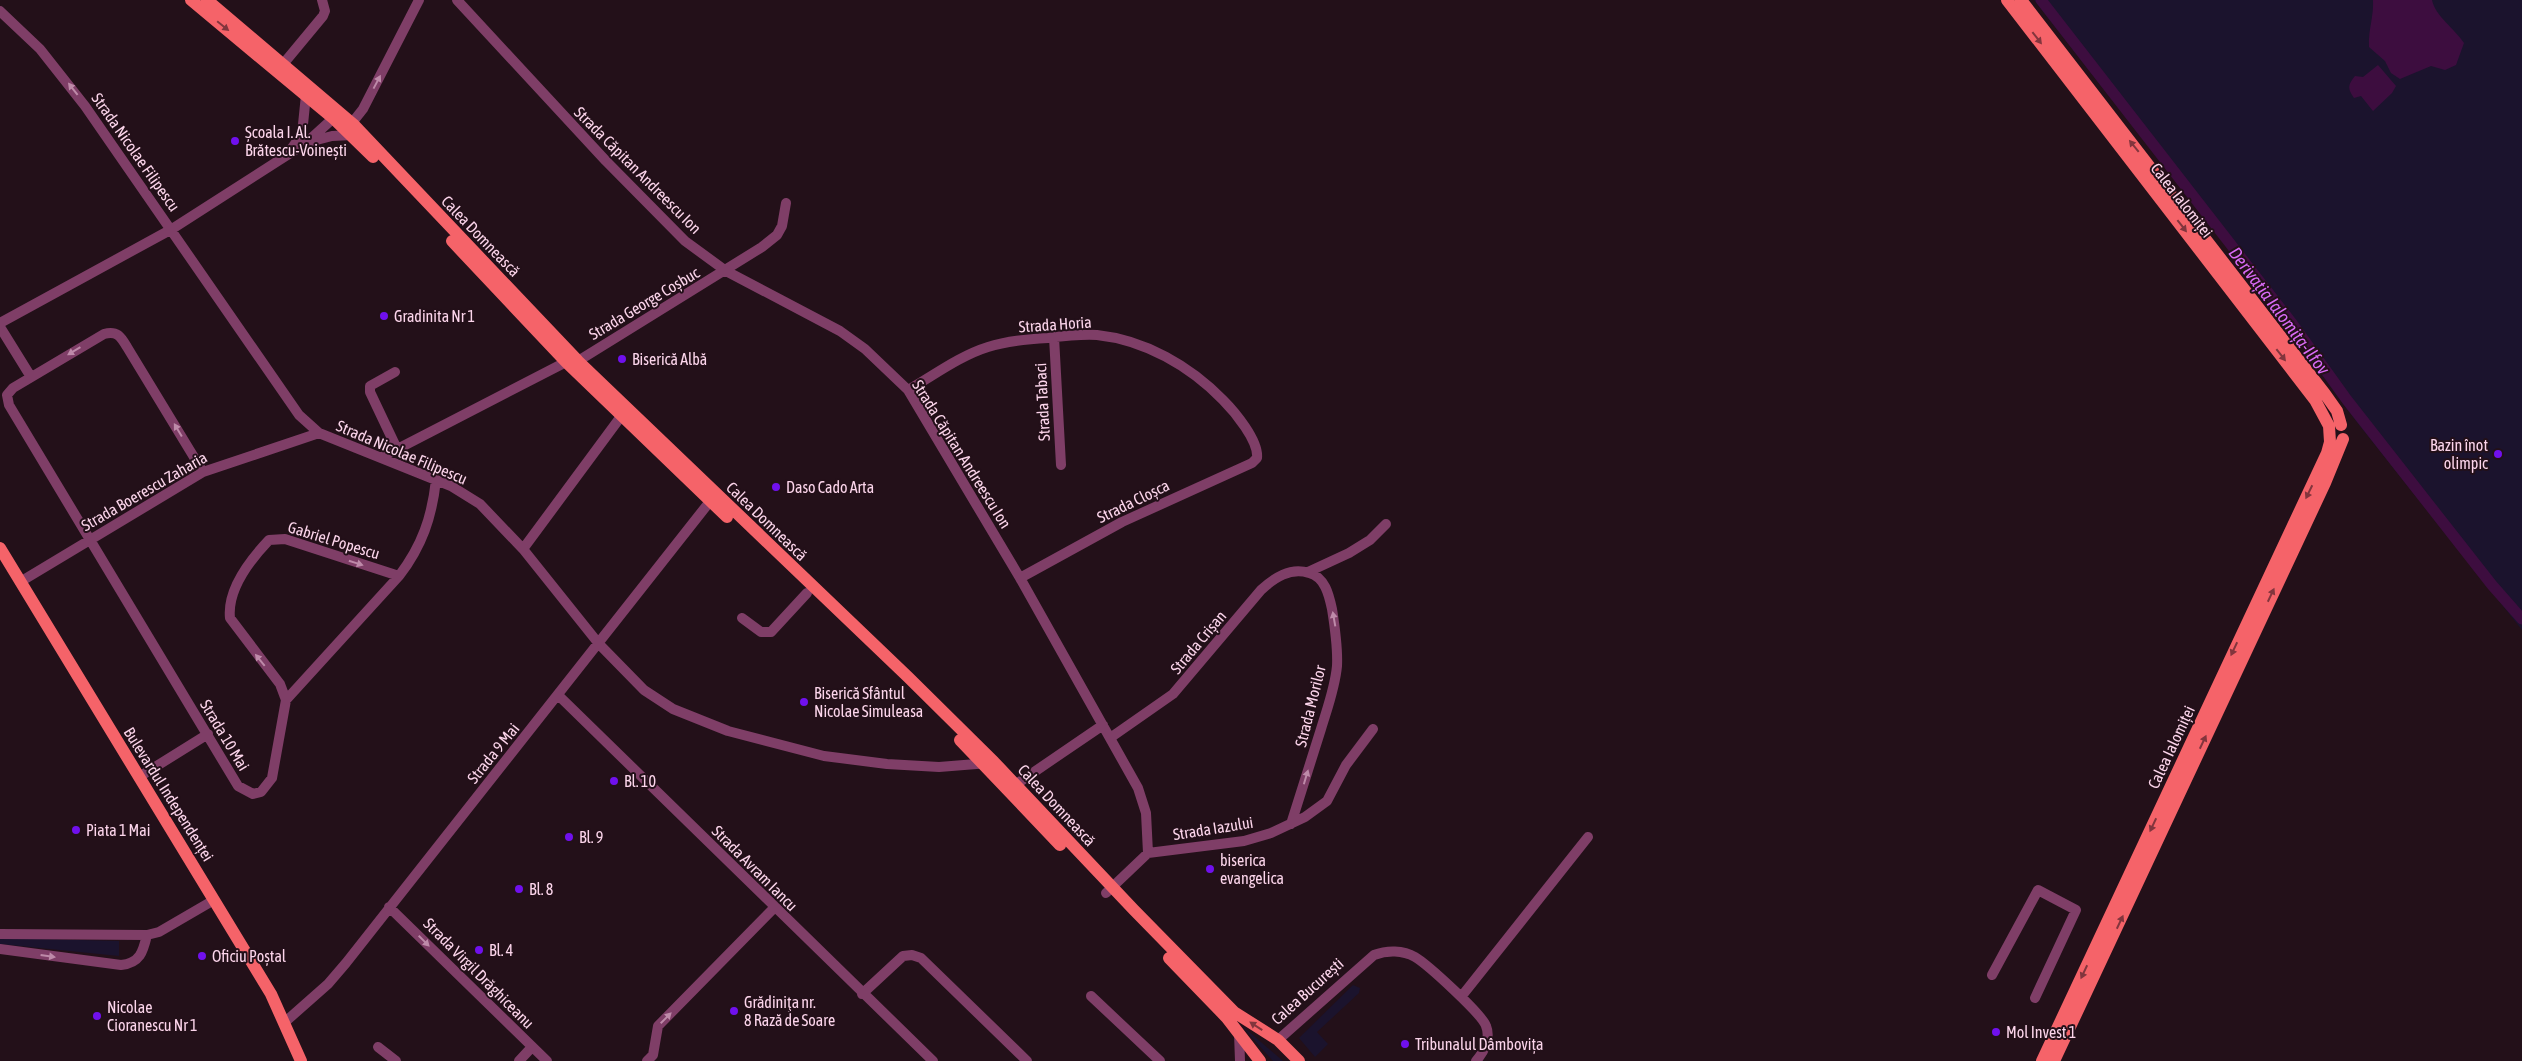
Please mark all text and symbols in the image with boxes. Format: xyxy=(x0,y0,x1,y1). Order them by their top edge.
one-way arrow xyxy=(216,21,229,32)
one-way arrow xyxy=(2032,31,2043,44)
one-way arrow xyxy=(373,75,381,89)
one-way arrow xyxy=(67,83,78,96)
street label: Strada Nicolae Filipescu xyxy=(88,89,184,215)
street label: Strada Căpitan Andreescu Ion xyxy=(570,103,705,238)
place label: Școala I. Al. Brătescu-Voinești xyxy=(245,123,347,160)
marker: Școala I. Al. Brătescu-Voinești xyxy=(229,135,241,147)
one-way arrow xyxy=(2129,140,2140,153)
street label: Calea Ialomiței xyxy=(2147,159,2217,241)
street label: Calea Domnească xyxy=(438,192,524,280)
one-way arrow xyxy=(2177,219,2188,232)
water label: Derivația Ialomița-Ilfov xyxy=(2225,243,2335,379)
street label: Strada George Coșbuc xyxy=(586,263,703,344)
place label: Gradinita Nr 1 xyxy=(394,307,475,325)
marker: Gradinita Nr 1 xyxy=(378,310,390,322)
street label: Strada Horia xyxy=(1018,312,1092,336)
one-way arrow xyxy=(68,347,81,356)
one-way arrow xyxy=(2276,348,2287,361)
place label: Biserică Albă xyxy=(632,350,707,368)
marker: Biserică Albă xyxy=(616,353,628,365)
street label: Strada Tabaci xyxy=(1031,362,1053,442)
street label: Strada Căpitan Andreescu Ion xyxy=(908,377,1015,532)
street label: Strada Nicolae Filipescu xyxy=(334,416,470,489)
one-way arrow xyxy=(173,424,182,437)
place label: Bazin înot olimpic xyxy=(2430,436,2488,473)
street label: Strada Boerescu Zaharia xyxy=(78,448,210,534)
marker: Bazin înot olimpic xyxy=(2492,448,2504,460)
street label: Strada Cloșca xyxy=(1094,476,1173,527)
street label: Calea Domnească xyxy=(723,478,811,564)
place label: Daso Cado Arta xyxy=(786,478,874,496)
marker: Daso Cado Arta xyxy=(770,481,782,493)
one-way arrow xyxy=(2305,485,2313,499)
street label: Gabriel Popescu xyxy=(286,518,382,563)
one-way arrow xyxy=(349,560,364,568)
one-way arrow xyxy=(2268,588,2276,602)
street label: Strada Crișan xyxy=(1166,607,1230,678)
one-way arrow xyxy=(1329,611,1337,627)
one-way arrow xyxy=(2229,642,2237,656)
one-way arrow xyxy=(255,654,266,667)
street label: Strada Morilor xyxy=(1291,663,1329,749)
place label: Biserică Sfântul Nicolae Simuleasa xyxy=(814,684,923,720)
street label: Strada 10 Mai xyxy=(197,696,253,774)
marker: Biserică Sfântul Nicolae Simuleasa xyxy=(798,696,810,708)
street label: Calea Ialomiței xyxy=(2144,703,2199,792)
street label: Strada 9 Mai xyxy=(463,719,523,787)
street label: Bulevardul Independenței xyxy=(120,724,217,865)
one-way arrow xyxy=(2199,735,2207,749)
street label: Calea Domnească xyxy=(1015,760,1099,850)
one-way arrow xyxy=(1302,770,1310,785)
place label: Bl. 10 xyxy=(624,772,656,790)
marker: Bl. 10 xyxy=(608,775,620,787)
street label: Strada Iazului xyxy=(1172,813,1254,843)
one-way arrow xyxy=(2148,818,2156,832)
place label: Piata 1 Mai xyxy=(86,821,150,839)
street label: Strada Avram Iancu xyxy=(709,822,801,914)
marker: Piata 1 Mai xyxy=(70,824,82,836)
place label: Bl. 9 xyxy=(579,828,603,846)
marker: Bl. 9 xyxy=(563,831,575,843)
place label: biserica evangelica xyxy=(1220,851,1284,888)
marker: biserica evangelica xyxy=(1204,863,1216,875)
place label: Bl. 8 xyxy=(529,880,553,898)
marker: Bl. 8 xyxy=(513,883,525,895)
street label: Strada Virgil Drăghiceanu xyxy=(419,914,538,1033)
one-way arrow xyxy=(2116,915,2124,929)
one-way arrow xyxy=(418,935,430,947)
place label: Bl. 4 xyxy=(489,941,513,959)
marker: Bl. 4 xyxy=(473,944,485,956)
place label: Oficiu Poștal xyxy=(212,947,287,966)
marker: Oficiu Poștal xyxy=(196,950,208,962)
one-way arrow xyxy=(41,952,57,960)
street label: Calea București xyxy=(1267,954,1347,1029)
one-way arrow xyxy=(2079,965,2087,979)
place label: Grădiniţa nr. 8 Rază de Soare xyxy=(744,993,835,1029)
place label: Nicolae Cioranescu Nr 1 xyxy=(107,998,198,1034)
marker: Grădiniţa nr. 8 Rază de Soare xyxy=(728,1005,740,1017)
marker: Nicolae Cioranescu Nr 1 xyxy=(91,1010,103,1022)
one-way arrow xyxy=(660,1012,672,1024)
one-way arrow xyxy=(1249,1021,1262,1031)
place label: Mol Invest 1 xyxy=(2006,1023,2076,1041)
marker: Mol Invest 1 xyxy=(1990,1026,2002,1038)
place label: Tribunalul Dâmbovița xyxy=(1415,1035,1544,1054)
marker: Tribunalul Dâmbovița xyxy=(1399,1038,1411,1050)

